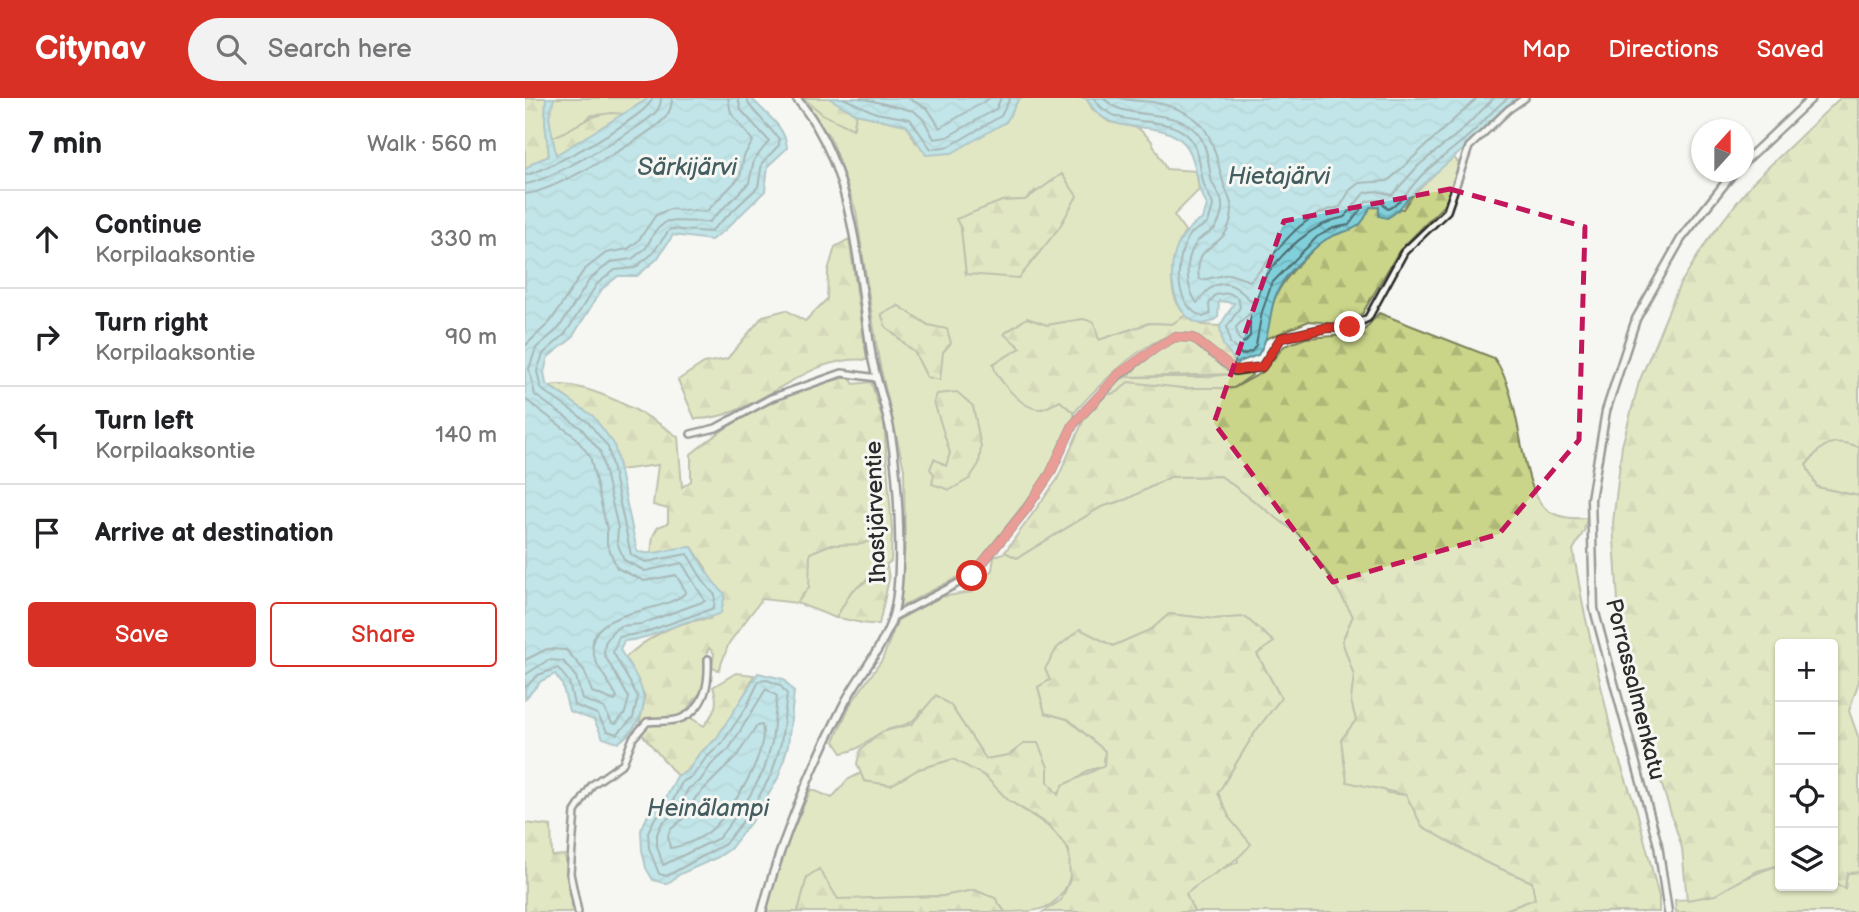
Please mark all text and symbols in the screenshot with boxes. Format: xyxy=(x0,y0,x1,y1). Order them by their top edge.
search box xyxy=(188,18,678,81)
text: Citynav xyxy=(35,29,146,69)
icon: search xyxy=(212,30,250,68)
text: Search here xyxy=(268,34,412,65)
text: Map xyxy=(1522,35,1570,64)
text: Directions xyxy=(1608,35,1719,64)
text: Saved xyxy=(1757,35,1824,64)
north arrow xyxy=(1691,119,1754,182)
text: 7 min xyxy=(28,126,102,162)
text: Walk · 560 m xyxy=(367,130,497,158)
water label: Särkijärvi xyxy=(637,153,739,182)
water label: Hietajärvi xyxy=(1228,162,1332,191)
text: Continue xyxy=(95,210,202,241)
icon: ahead xyxy=(28,220,66,258)
text: 330 m xyxy=(430,225,497,253)
text: Korpilaaksontie xyxy=(95,241,255,269)
text: Turn right xyxy=(95,308,208,339)
route end xyxy=(1334,311,1365,342)
icon: right xyxy=(28,318,66,356)
text: 90 m xyxy=(445,323,497,351)
text: Korpilaaksontie xyxy=(95,339,255,367)
text: Turn left xyxy=(95,406,194,437)
icon: left xyxy=(28,416,66,454)
text: 140 m xyxy=(435,421,497,449)
text: Korpilaaksontie xyxy=(95,437,255,465)
street label: Ihastjärventie xyxy=(860,440,892,584)
icon: arrive xyxy=(28,514,66,552)
text: Arrive at destination xyxy=(95,518,334,549)
route start xyxy=(956,560,987,591)
street label: Porrassalmenkatu xyxy=(1599,596,1671,783)
button: Save xyxy=(28,602,256,667)
button: Share xyxy=(270,602,497,667)
map controls xyxy=(1775,639,1838,891)
button: + xyxy=(1775,639,1838,702)
button: − xyxy=(1775,702,1838,765)
button: locate xyxy=(1775,765,1838,828)
water label: Heinälampi xyxy=(647,794,771,823)
button: layers xyxy=(1775,828,1838,891)

